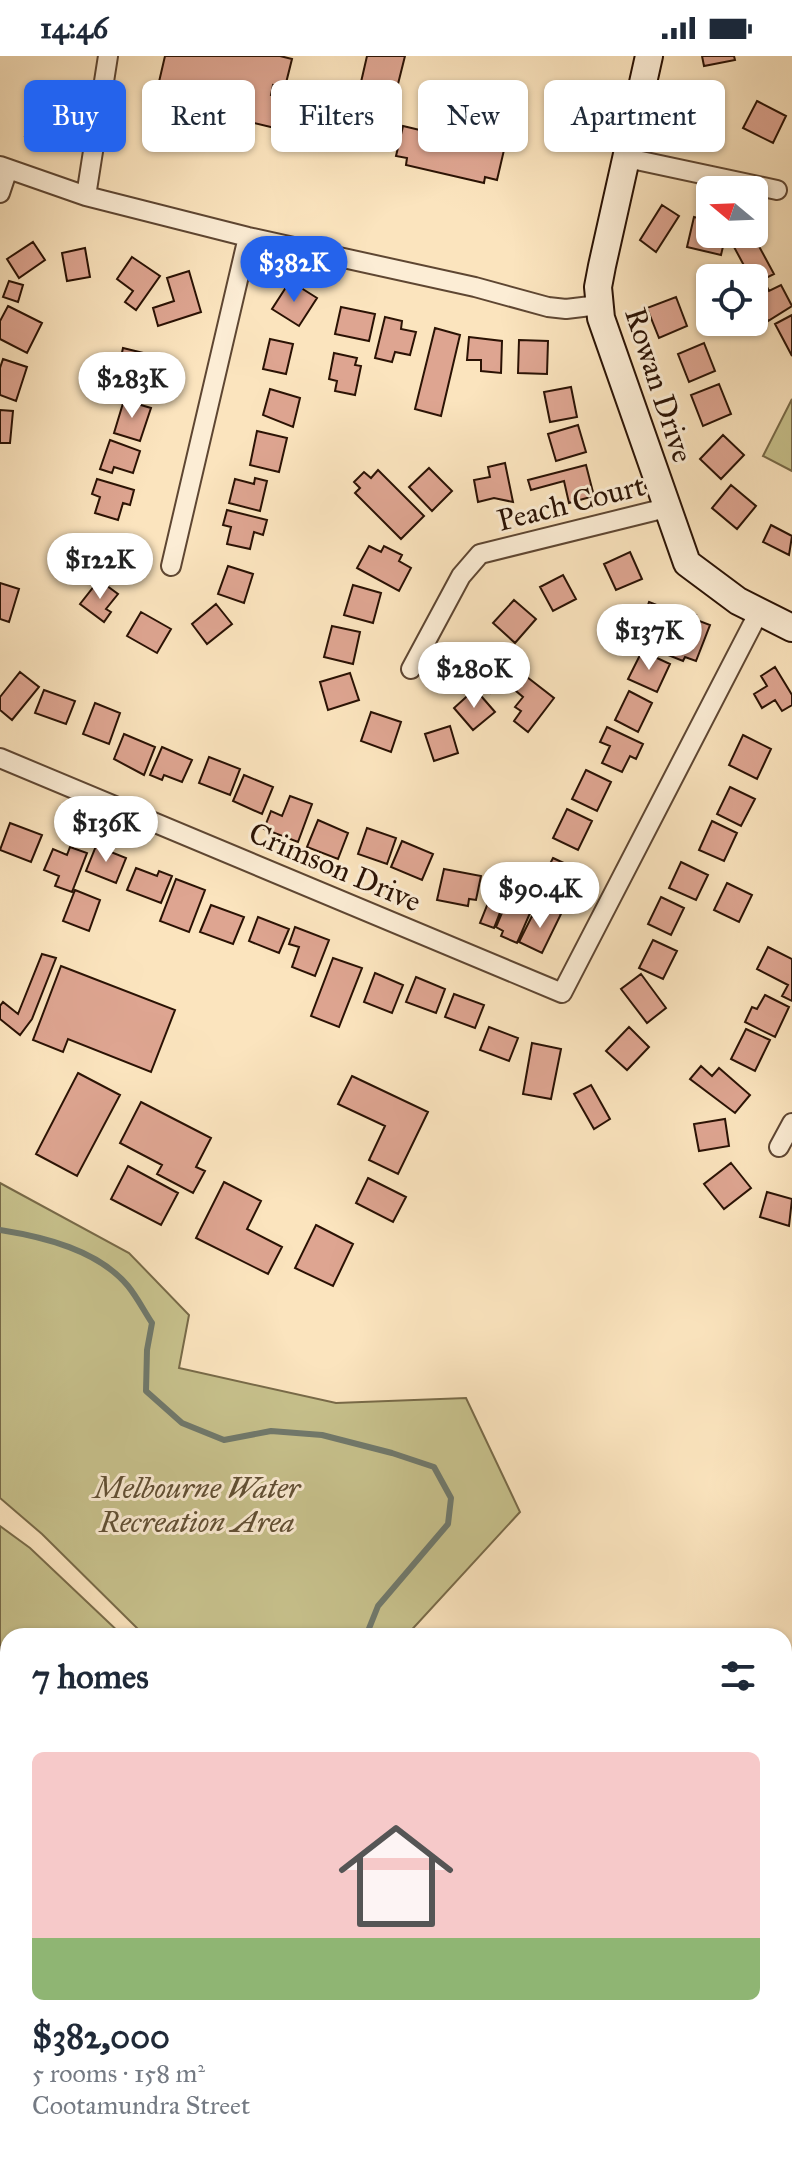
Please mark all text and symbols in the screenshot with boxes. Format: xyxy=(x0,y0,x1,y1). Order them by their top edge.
text: 14:46 xyxy=(40,10,108,46)
chip: Buy xyxy=(24,80,126,152)
chip: Rent xyxy=(142,80,255,152)
chip: Filters xyxy=(271,80,402,152)
chip: New xyxy=(418,80,528,152)
chip: Apartment xyxy=(544,80,725,152)
north arrow xyxy=(696,176,768,248)
map controls xyxy=(696,176,768,336)
pin: $382K xyxy=(238,236,350,304)
text: $382K xyxy=(258,246,330,278)
button: locate xyxy=(696,264,768,336)
street label: Rowan Drive xyxy=(617,303,701,467)
pin: $283K xyxy=(76,352,188,420)
text: $283K xyxy=(96,362,168,394)
street label: Peach Court xyxy=(493,467,649,539)
pin: $122K xyxy=(44,533,156,601)
text: $122K xyxy=(65,543,135,575)
pin: $137K xyxy=(593,604,705,672)
text: $137K xyxy=(615,614,683,646)
pin: $280K xyxy=(418,642,530,710)
text: $280K xyxy=(436,652,512,684)
pin: $136K xyxy=(50,796,162,864)
text: $136K xyxy=(72,806,140,838)
street label: Crimson Drive xyxy=(244,815,426,919)
pin: $90.4K xyxy=(475,862,605,930)
text: $90.4K xyxy=(498,872,582,904)
park label: Melbourne Water Recreation Area xyxy=(91,1470,302,1540)
icon: filters xyxy=(716,1654,760,1698)
text: 7 homes xyxy=(32,1656,149,1697)
icon: home xyxy=(324,1804,468,1948)
text: $382,000 xyxy=(32,2016,170,2057)
text: 5 rooms · 158 m² xyxy=(32,2057,205,2089)
text: Cootamundra Street xyxy=(32,2089,250,2121)

